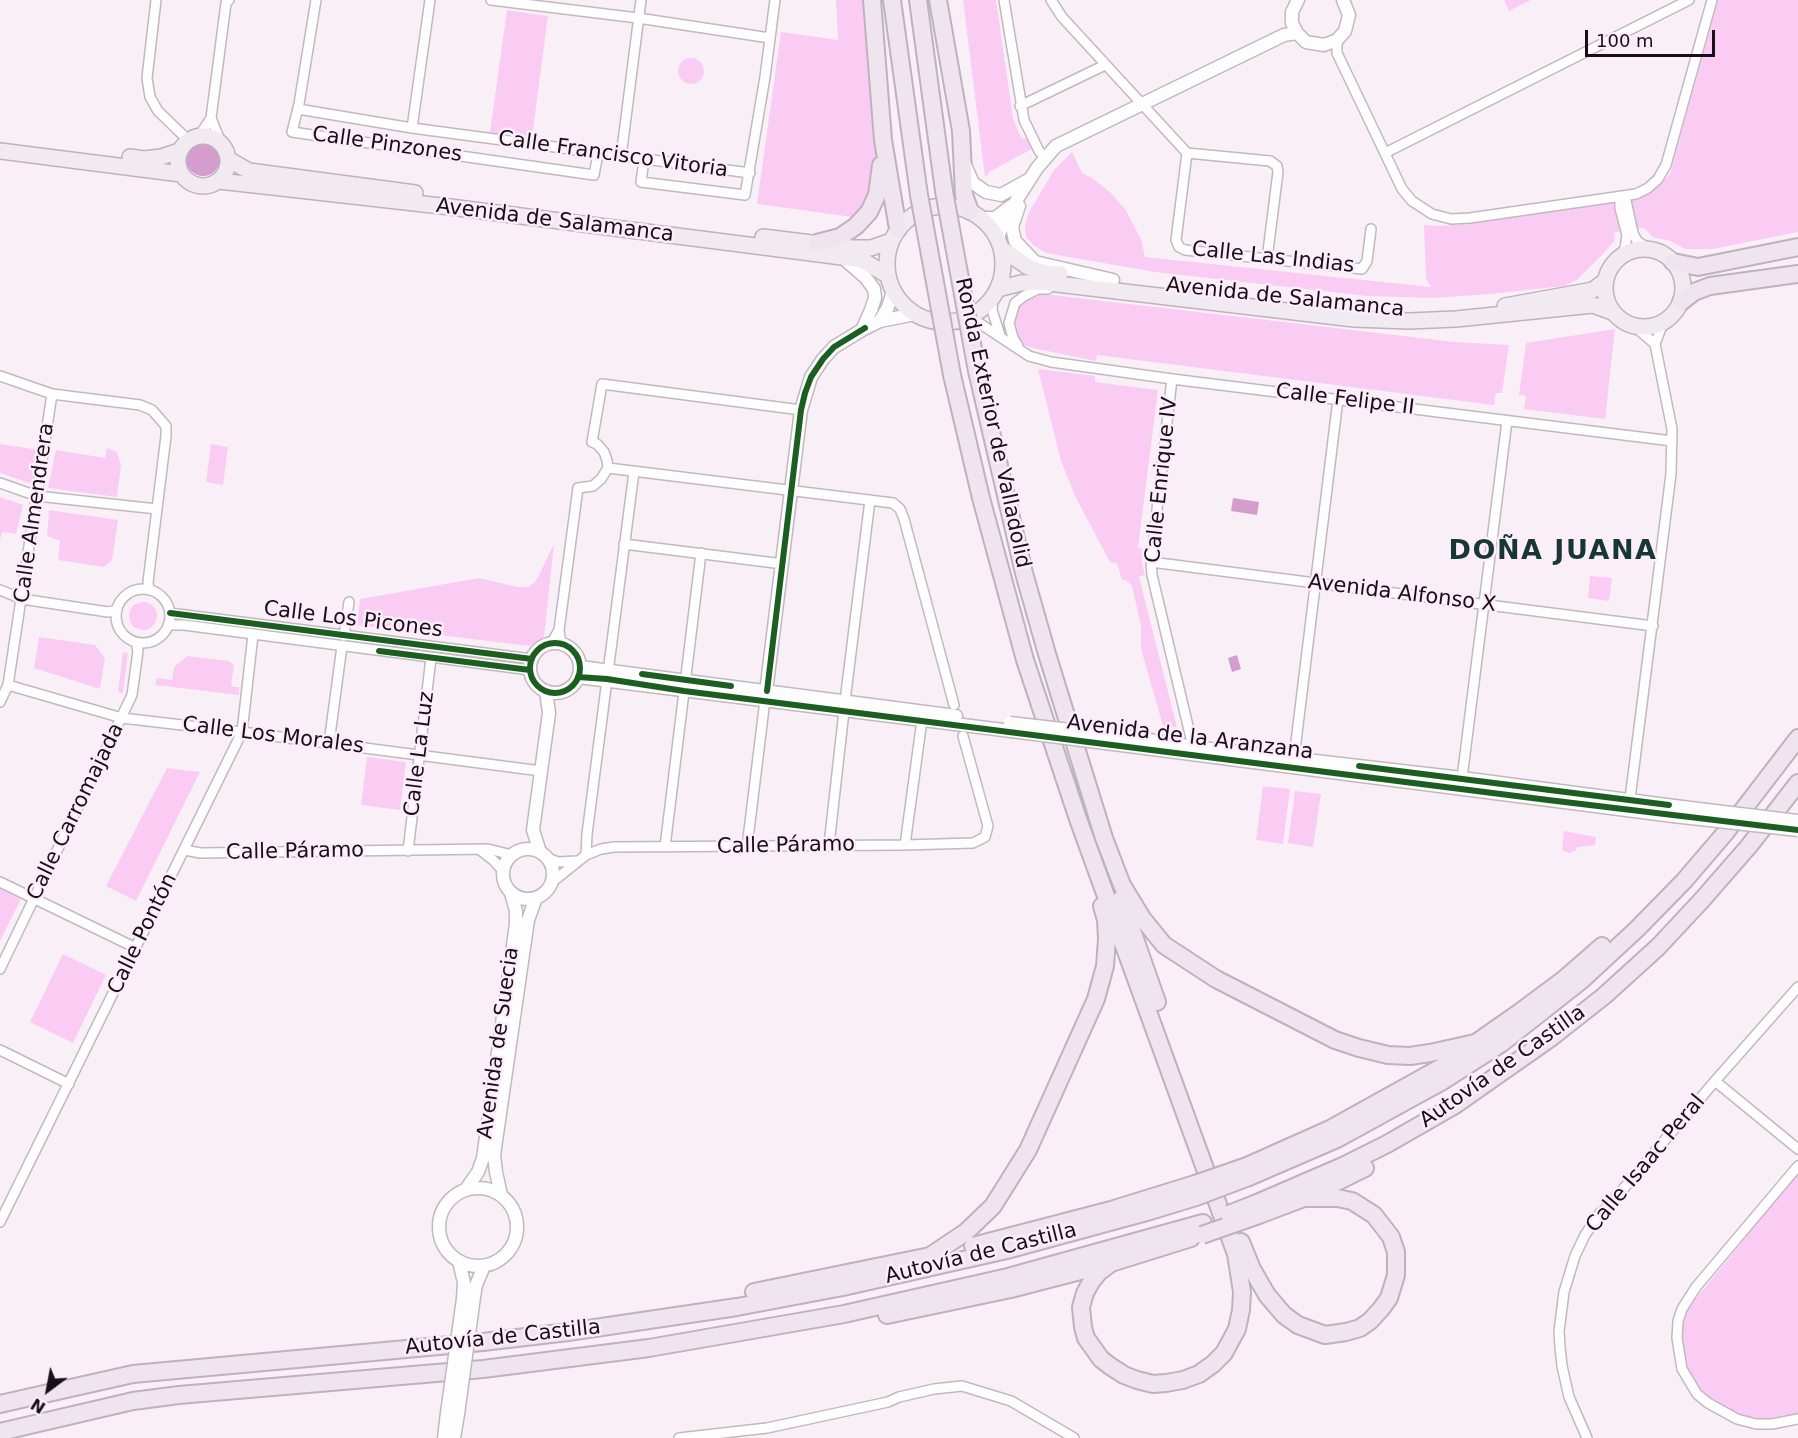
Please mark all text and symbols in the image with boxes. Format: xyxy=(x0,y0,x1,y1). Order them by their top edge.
scale bar xyxy=(1588,18,1718,56)
text: 100 m xyxy=(1596,30,1654,51)
street label: Calle Pinzones xyxy=(310,122,464,168)
street label: Calle Francisco Vitoria xyxy=(497,126,729,184)
street label: Avenida de Salamanca xyxy=(435,194,675,248)
street label: Calle Las Indias xyxy=(1190,237,1356,279)
street label: Avenida de Salamanca xyxy=(1165,273,1405,323)
street label: Ronda Exterior de Valladolid xyxy=(949,275,1035,571)
street label: Calle Felipe II xyxy=(1274,379,1416,421)
street label: Calle Enrique IV xyxy=(1141,396,1183,564)
street label: Calle Almendrera xyxy=(10,421,60,605)
district label: DOÑA JUANA xyxy=(1449,536,1657,568)
street label: Avenida Alfonso X xyxy=(1307,570,1497,618)
street label: Calle Los Picones xyxy=(262,597,444,643)
street label: Calle La Luz xyxy=(400,690,440,818)
street label: Avenida de la Aranzana xyxy=(1065,710,1315,766)
street label: Calle Los Morales xyxy=(181,712,365,760)
street label: Calle Carromajada xyxy=(22,719,130,905)
street label: Calle Páramo xyxy=(717,832,855,860)
street label: Calle Páramo xyxy=(226,838,364,866)
street label: Calle Pontón xyxy=(103,869,183,999)
street label: Avenida de Suecia xyxy=(473,946,525,1140)
street label: Autovía de Castilla xyxy=(1415,1000,1591,1134)
street label: Calle Isaac Peral xyxy=(1581,1090,1711,1238)
street label: Autovía de Castilla xyxy=(883,1218,1079,1290)
street label: Autovía de Castilla xyxy=(404,1315,602,1361)
north arrow xyxy=(18,1360,78,1420)
text: N xyxy=(27,1394,49,1417)

